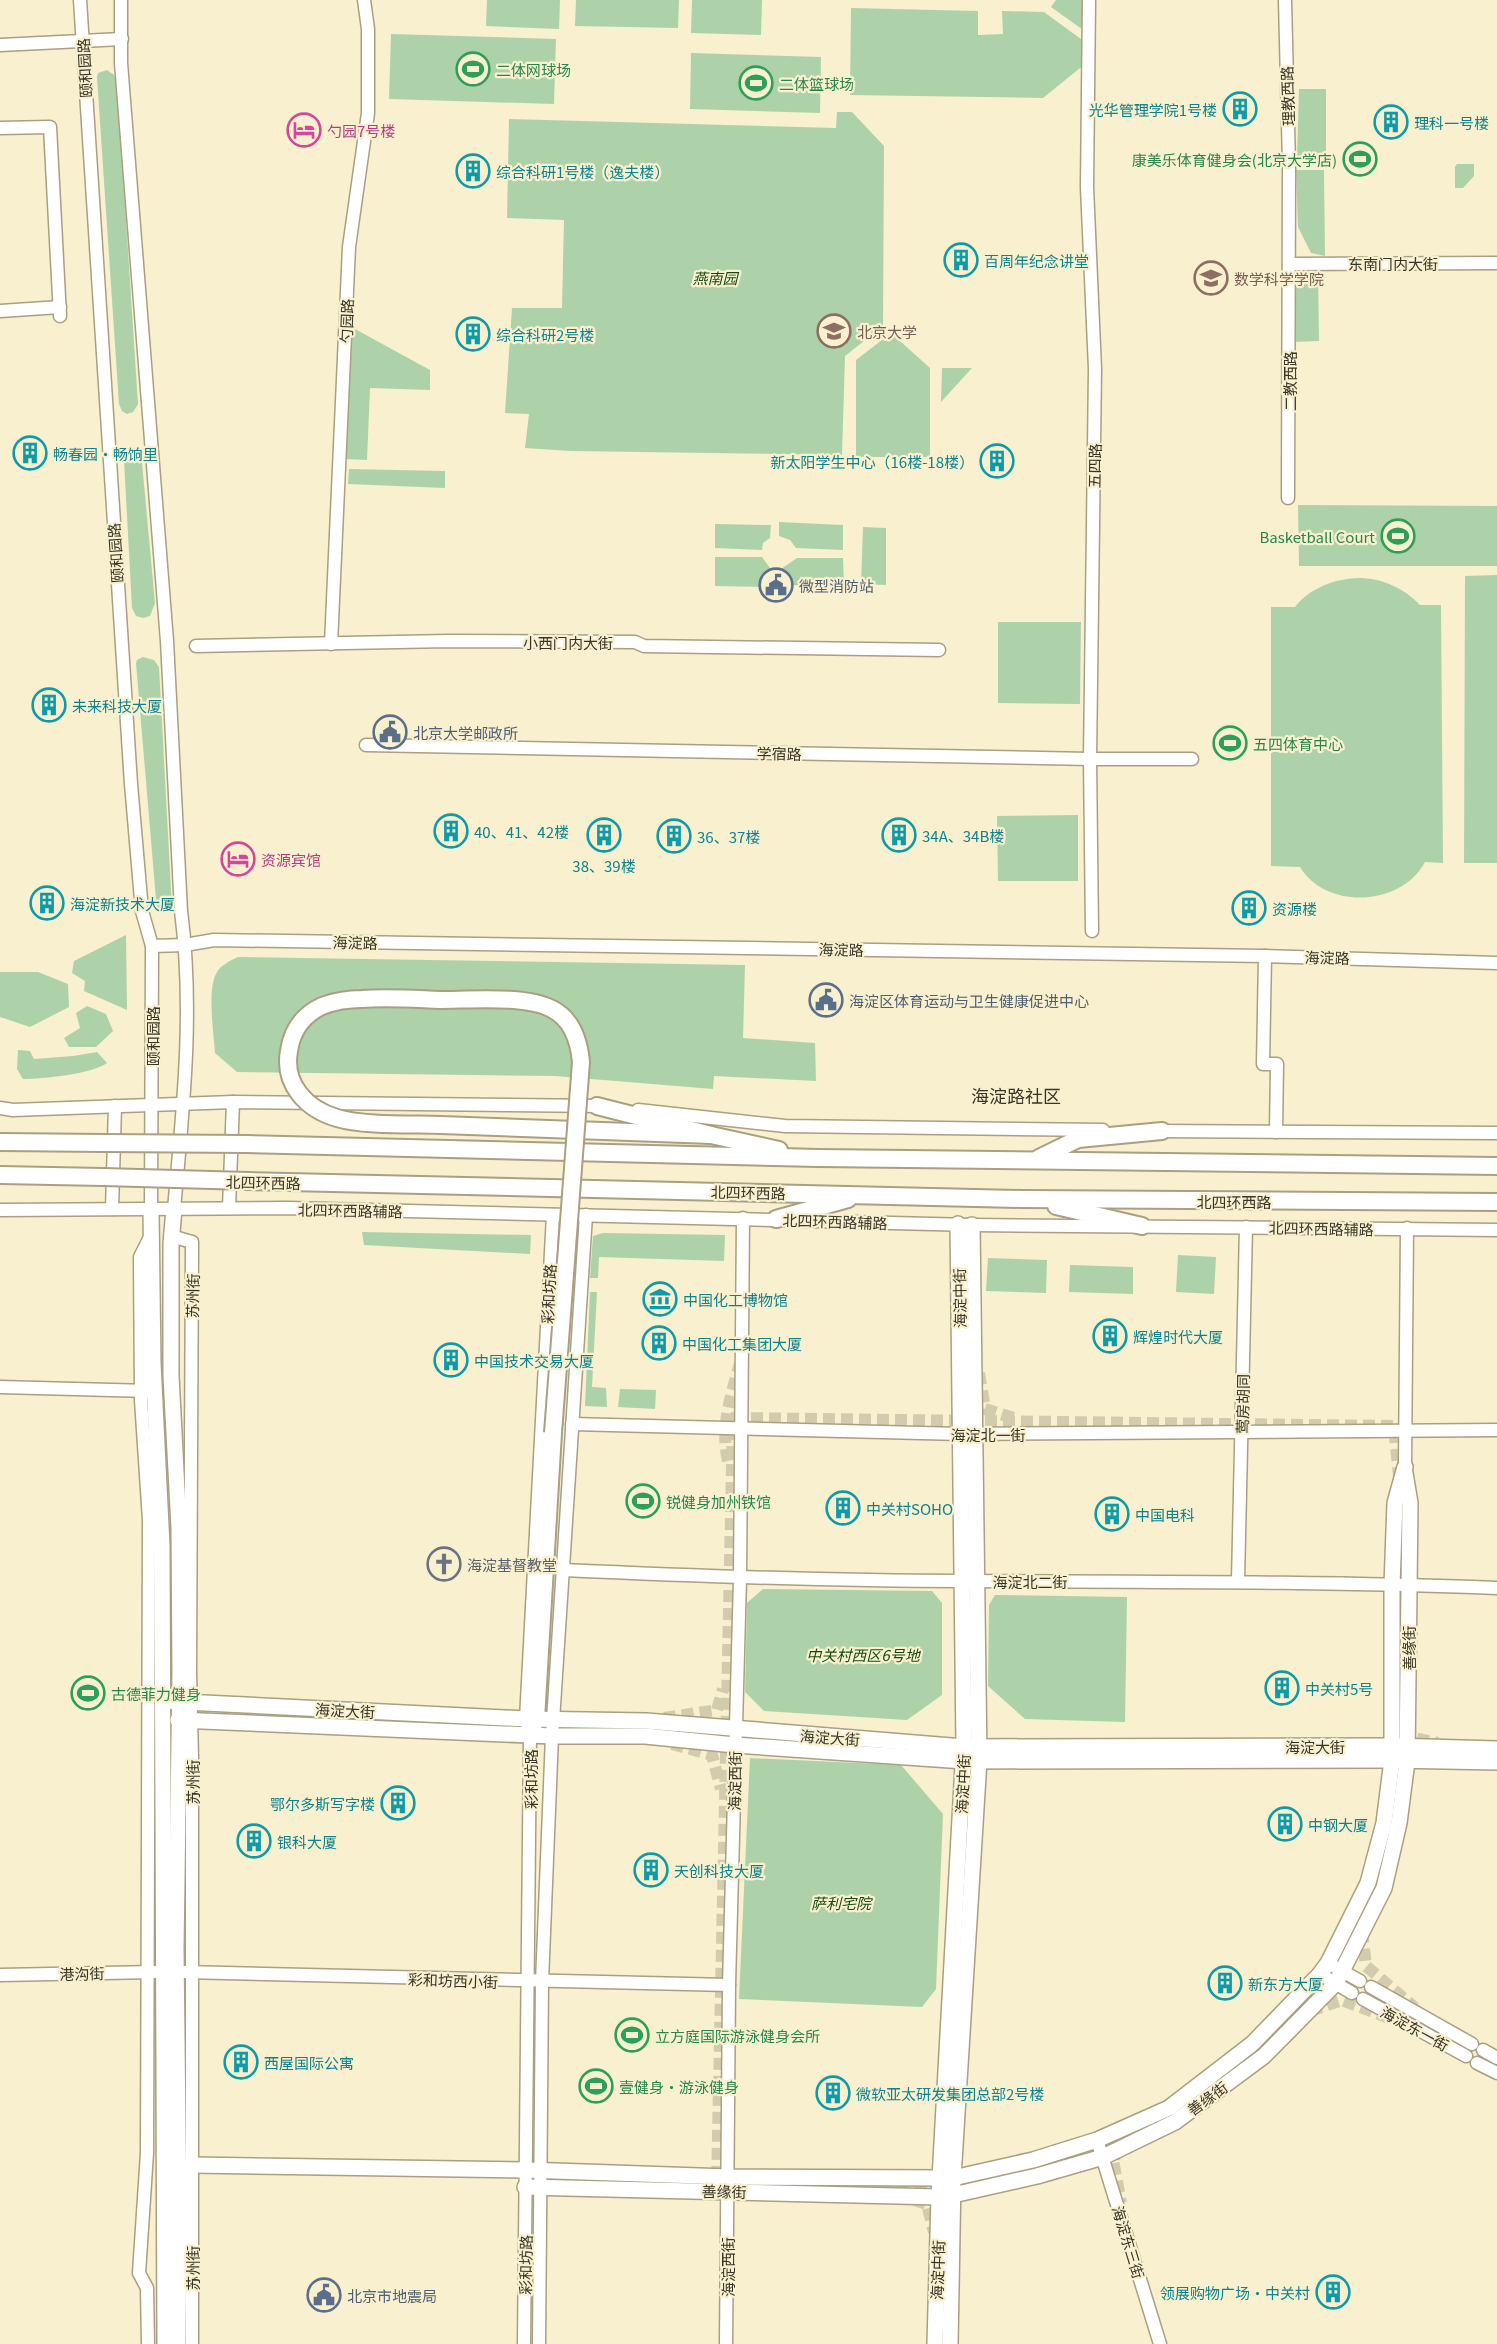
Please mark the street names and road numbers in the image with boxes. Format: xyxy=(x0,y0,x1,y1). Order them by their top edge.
street label: 颐和园路 xyxy=(72,37,96,99)
street label: 理教西路 xyxy=(1275,66,1299,126)
street label: 东南门内大街 xyxy=(1348,253,1438,274)
street label: 勺园路 xyxy=(335,298,357,344)
street label: 二教西路 xyxy=(1279,351,1300,411)
street label: 五四路 xyxy=(1083,443,1105,489)
street label: 颐和园路 xyxy=(102,522,128,584)
street label: 小西门内大街 xyxy=(523,632,613,653)
street label: 学宿路 xyxy=(756,742,802,764)
street label: 海淀路 xyxy=(332,931,378,953)
street label: 海淀路 xyxy=(818,938,864,960)
street label: 海淀路 xyxy=(1304,946,1350,968)
street label: 颐和园路 xyxy=(142,1006,163,1066)
street label: 北四环西路 xyxy=(225,1171,301,1193)
street label: 北四环西路 xyxy=(710,1181,786,1203)
street label: 北四环西路 xyxy=(1196,1191,1272,1212)
street label: 北四环西路辅路 xyxy=(297,1199,403,1221)
street label: 北四环西路辅路 xyxy=(782,1209,888,1233)
street label: 北四环西路辅路 xyxy=(1268,1217,1374,1239)
street label: 彩和坊路 xyxy=(536,1263,560,1325)
street label: 海淀中街 xyxy=(948,1268,970,1328)
street label: 苏州街 xyxy=(181,1273,203,1319)
street label: 莺房胡同 xyxy=(1231,1374,1253,1434)
street label: 海淀北一街 xyxy=(950,1424,1026,1445)
street label: 海淀北二街 xyxy=(992,1571,1068,1592)
street label: 善缘街 xyxy=(1398,1625,1419,1671)
street label: 海淀大街 xyxy=(314,1698,376,1722)
street label: 海淀大街 xyxy=(799,1724,861,1750)
street label: 海淀大街 xyxy=(1285,1736,1345,1757)
street label: 彩和坊路 xyxy=(520,1749,541,1809)
street label: 海淀西街 xyxy=(723,1751,745,1811)
street label: 海淀中街 xyxy=(950,1753,974,1815)
street label: 苏州街 xyxy=(182,1759,203,1805)
street label: 港沟街 xyxy=(59,1962,105,1984)
street label: 彩和坊西小街 xyxy=(408,1968,498,1992)
street label: 海淀东一街 xyxy=(1377,2001,1453,2055)
street label: 善缘街 xyxy=(1183,2076,1231,2120)
street label: 善缘街 xyxy=(701,2180,747,2202)
street label: 海淀东三街 xyxy=(1108,2203,1150,2281)
street label: 彩和坊路 xyxy=(514,2235,536,2295)
street label: 海淀西街 xyxy=(717,2237,738,2297)
street label: 海淀中街 xyxy=(925,2240,949,2300)
street label: 苏州街 xyxy=(182,2245,203,2291)

